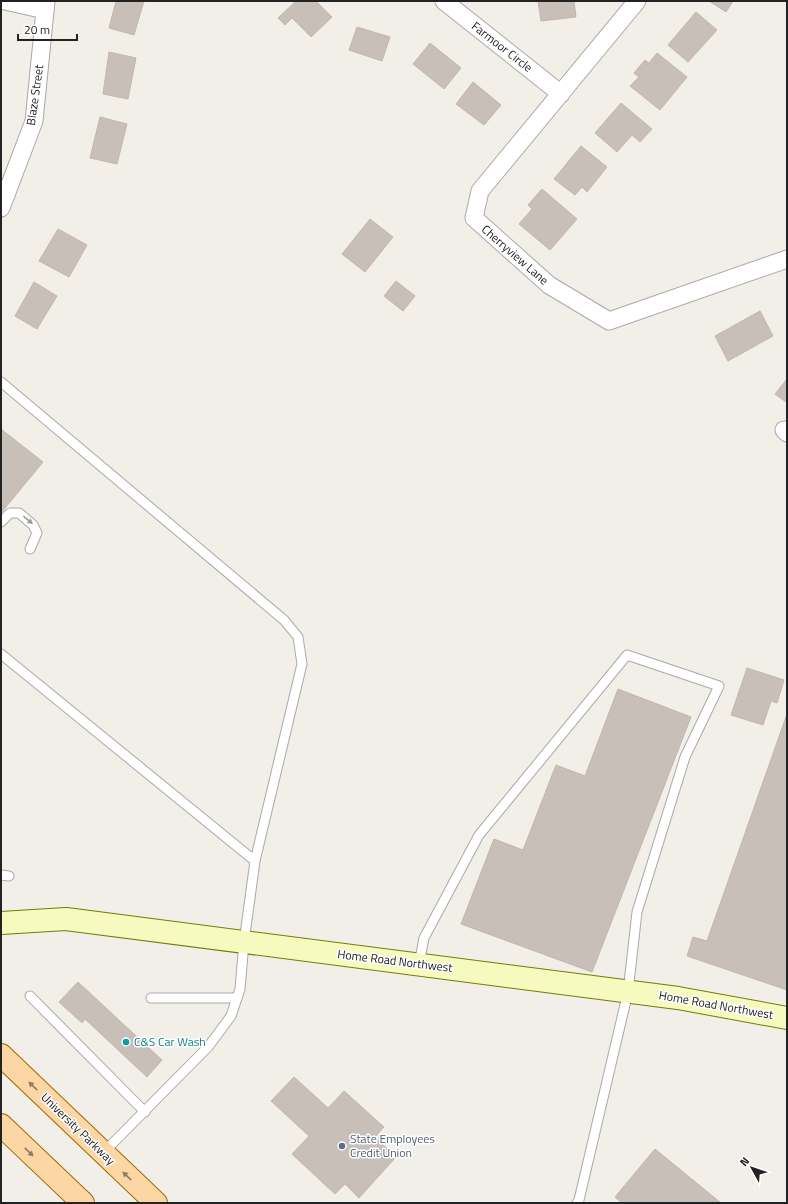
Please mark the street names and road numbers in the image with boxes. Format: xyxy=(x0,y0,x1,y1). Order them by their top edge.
street label: Farmoor Circle xyxy=(468,17,537,77)
street label: Blaze Street xyxy=(21,63,48,127)
street label: Cherryview Lane xyxy=(478,220,553,289)
street label: Home Road Northwest xyxy=(336,944,454,977)
street label: Home Road Northwest xyxy=(657,985,776,1024)
street label: University Parkway xyxy=(37,1088,120,1169)

